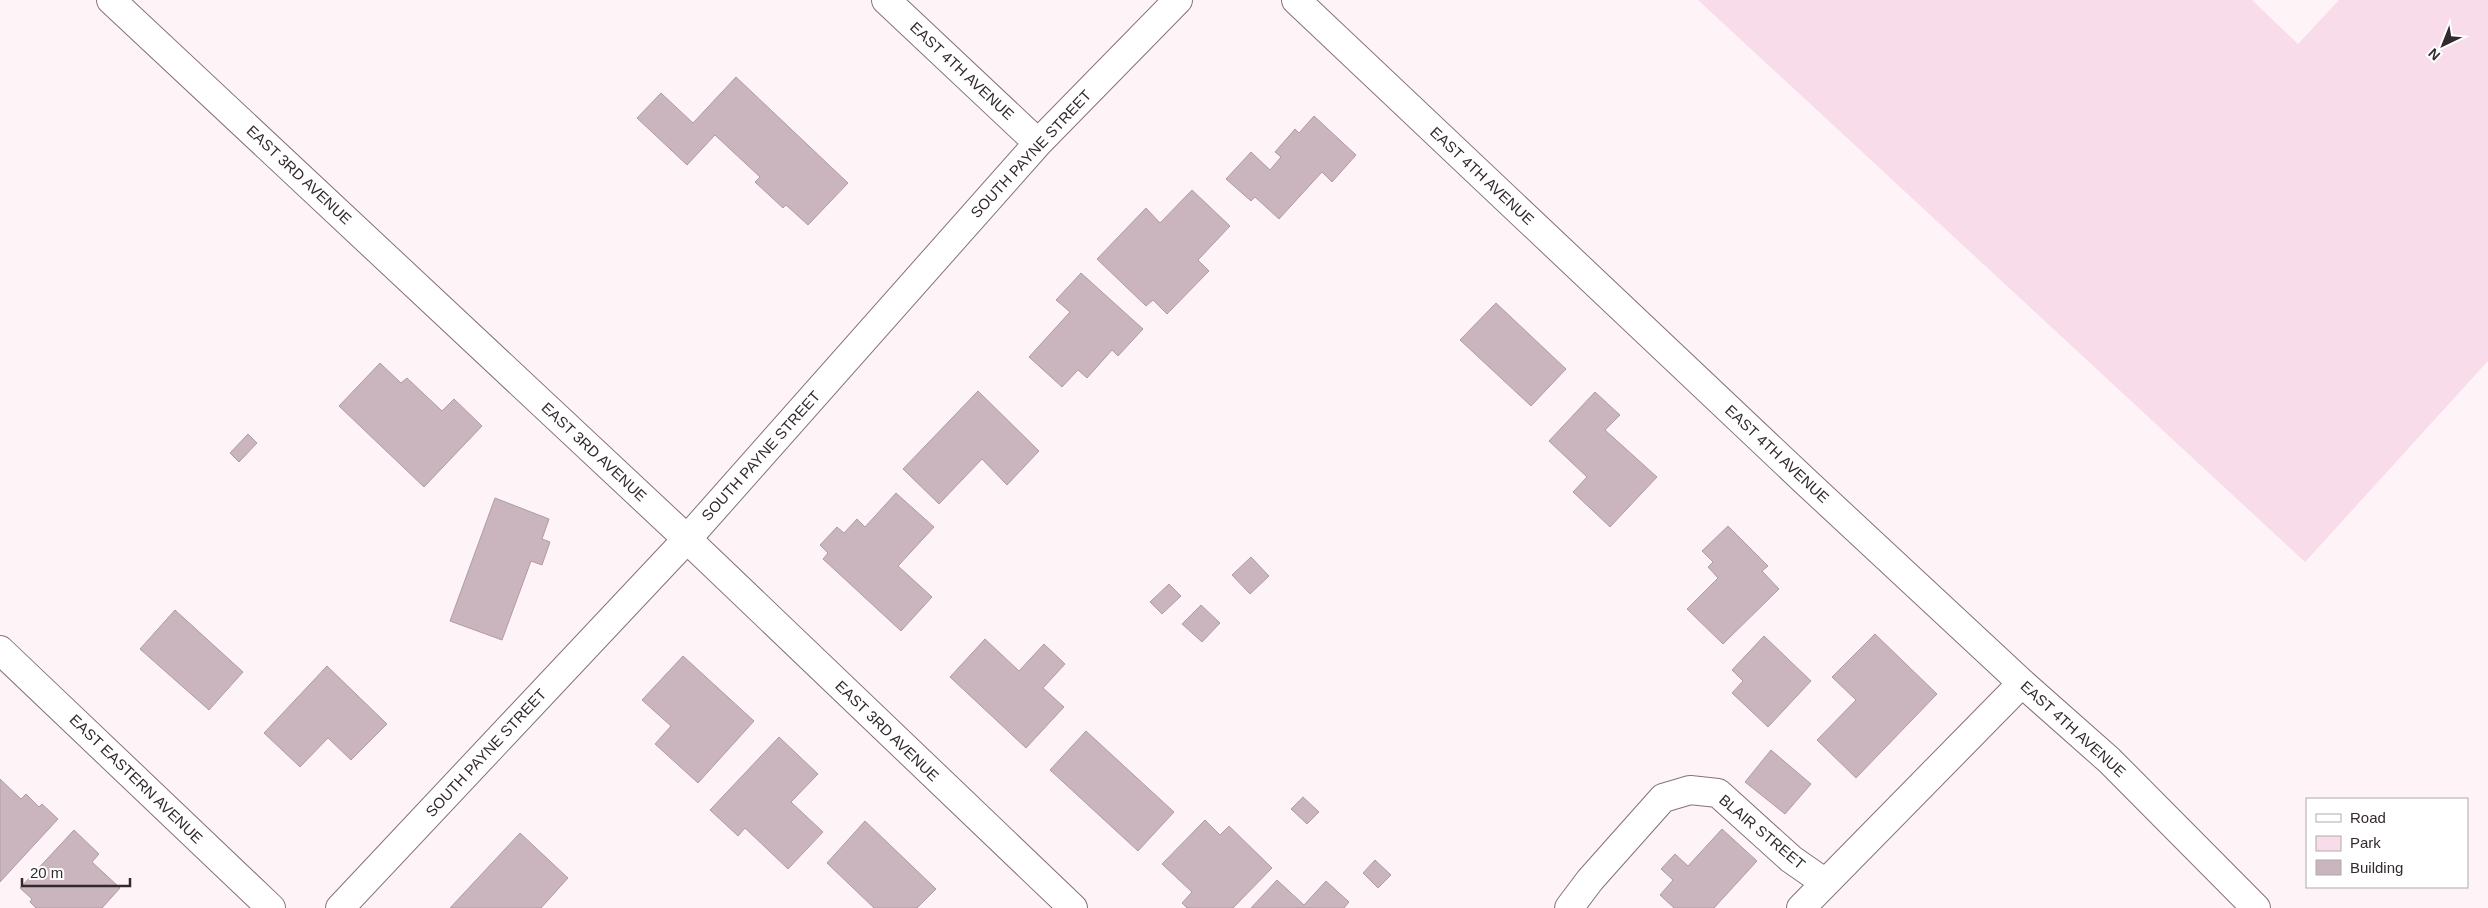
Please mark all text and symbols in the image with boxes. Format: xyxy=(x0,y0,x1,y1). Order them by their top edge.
street label: EAST 4TH AVENUE xyxy=(907,18,1018,123)
north arrow xyxy=(2418,20,2468,70)
text: N xyxy=(2425,45,2443,64)
street label: SOUTH PAYNE STREET xyxy=(967,86,1094,221)
street label: EAST 3RD AVENUE xyxy=(243,122,355,228)
street label: EAST 4TH AVENUE xyxy=(1427,123,1538,228)
street label: SOUTH PAYNE STREET xyxy=(698,387,823,524)
street label: EAST 3RD AVENUE xyxy=(538,399,650,505)
street label: EAST 4TH AVENUE xyxy=(1722,401,1833,506)
street label: EAST 3RD AVENUE xyxy=(832,677,943,784)
street label: EAST 4TH AVENUE xyxy=(2017,677,2129,780)
street label: SOUTH PAYNE STREET xyxy=(422,685,549,820)
street label: EAST EASTERN AVENUE xyxy=(66,711,206,847)
street label: BLAIR STREET xyxy=(1716,791,1809,872)
legend xyxy=(2306,798,2468,888)
text: Road xyxy=(2350,809,2386,826)
text: Park xyxy=(2350,834,2381,851)
scale bar xyxy=(22,856,130,888)
text: Building xyxy=(2350,859,2403,876)
text: 20 m xyxy=(30,864,63,881)

